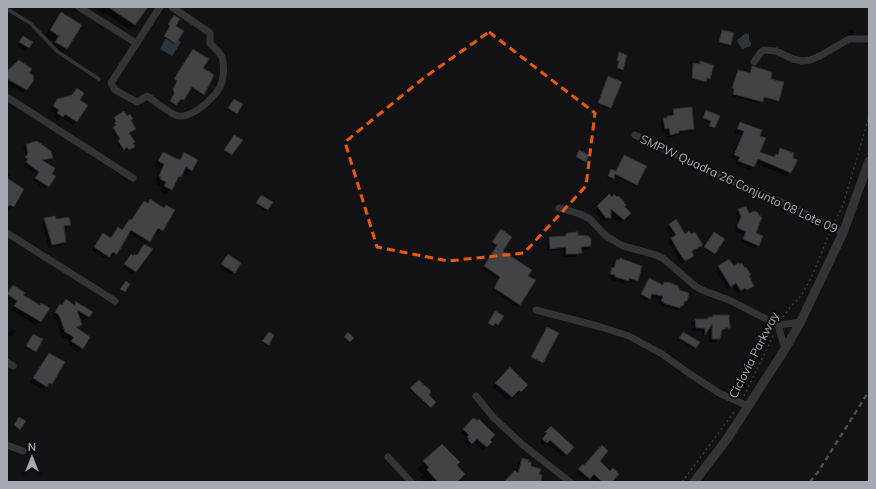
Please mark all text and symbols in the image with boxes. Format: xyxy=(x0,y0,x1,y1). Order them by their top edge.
street label: SMPW Quadra 26 Conjunto 08 Lote 09 xyxy=(638,131,840,236)
street label: Ciclovia Parkway xyxy=(725,308,782,401)
north arrow xyxy=(12,437,52,477)
text: N xyxy=(28,440,36,454)

